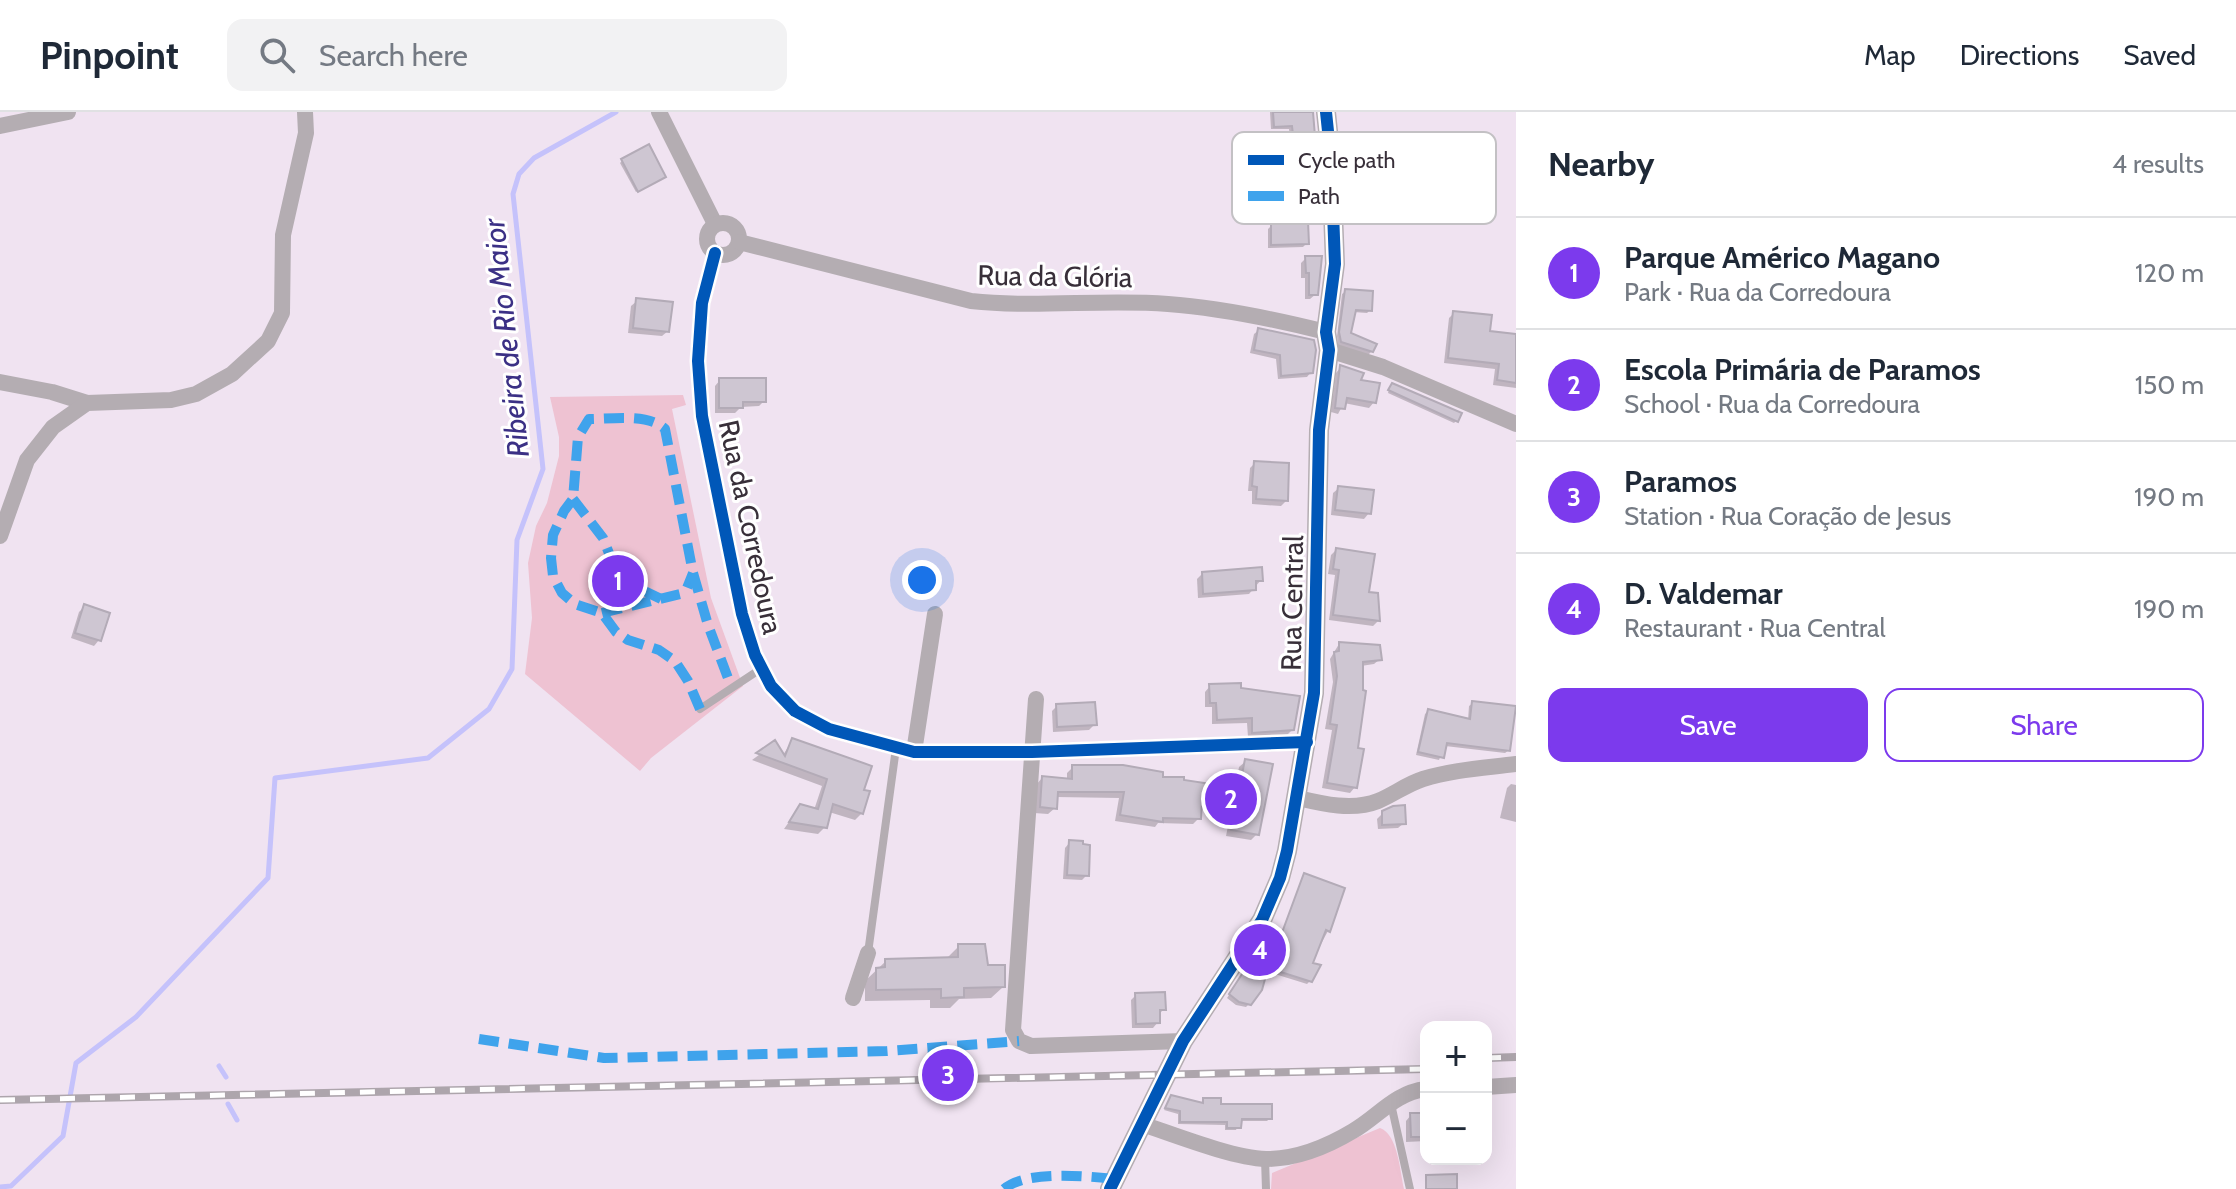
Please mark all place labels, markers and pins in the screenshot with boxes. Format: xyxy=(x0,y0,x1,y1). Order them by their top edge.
pin: 1 xyxy=(592,551,644,611)
pin: 2 xyxy=(1205,769,1257,829)
pin: 4 xyxy=(1234,920,1286,980)
pin: 3 xyxy=(922,1045,974,1105)

